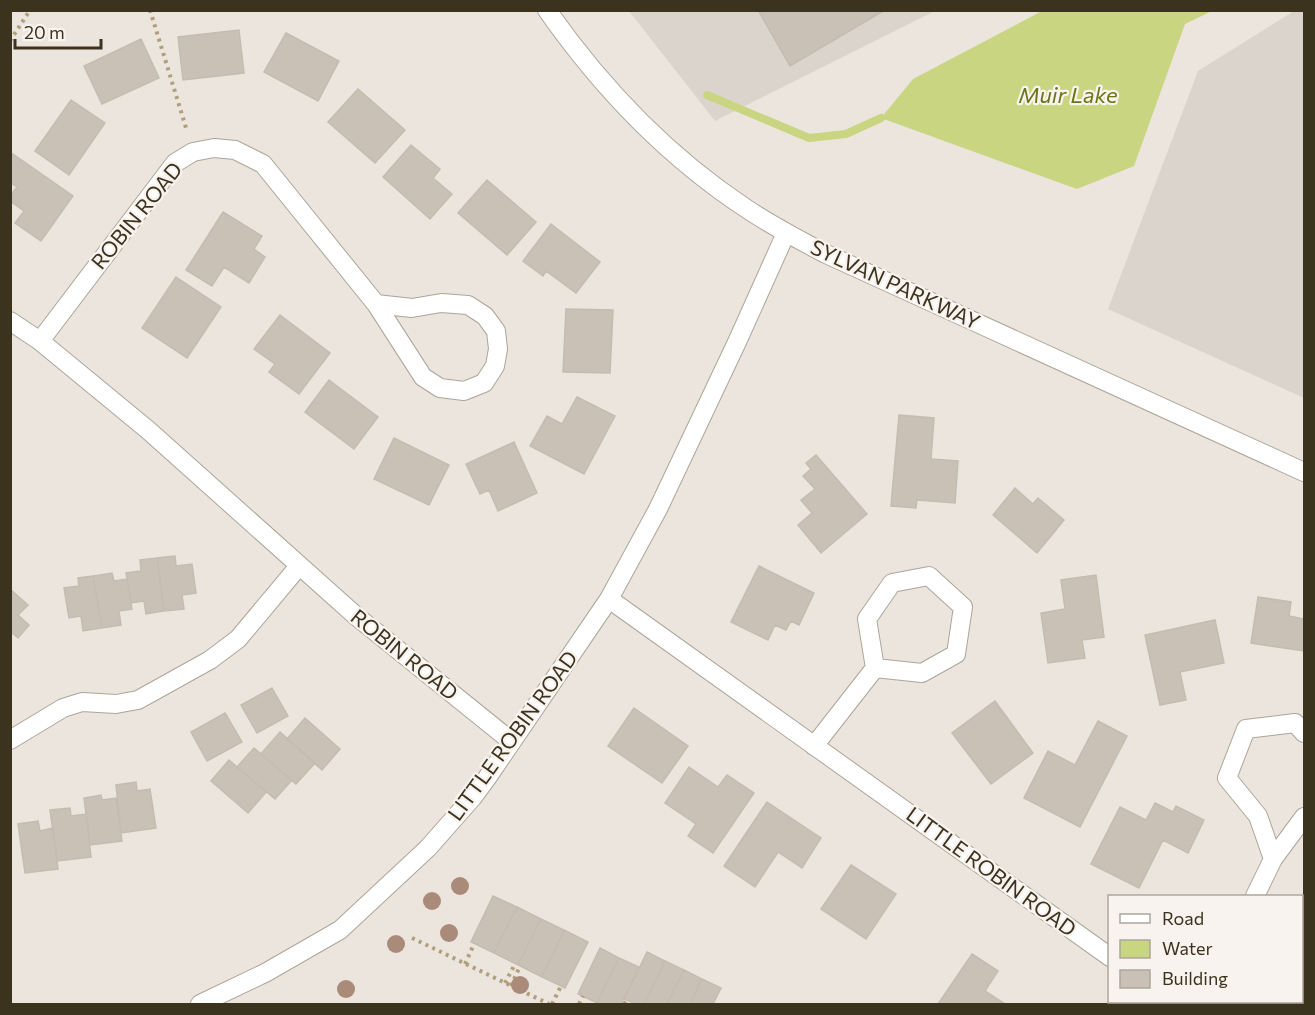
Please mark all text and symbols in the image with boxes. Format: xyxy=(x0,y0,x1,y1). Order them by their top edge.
scale bar xyxy=(15,12,100,50)
text: 20 m xyxy=(24,21,65,43)
water label: Muir Lake xyxy=(1018,81,1118,108)
street label: ROBIN ROAD xyxy=(85,157,187,274)
street label: SYLVAN PARKWAY xyxy=(807,233,985,334)
street label: ROBIN ROAD xyxy=(346,603,463,705)
street label: LITTLE ROBIN ROAD xyxy=(442,645,582,825)
street label: LITTLE ROBIN ROAD xyxy=(902,801,1082,941)
legend xyxy=(1108,895,1303,1003)
text: Road xyxy=(1162,907,1204,929)
text: Water xyxy=(1162,937,1213,959)
text: Building xyxy=(1162,967,1228,989)

